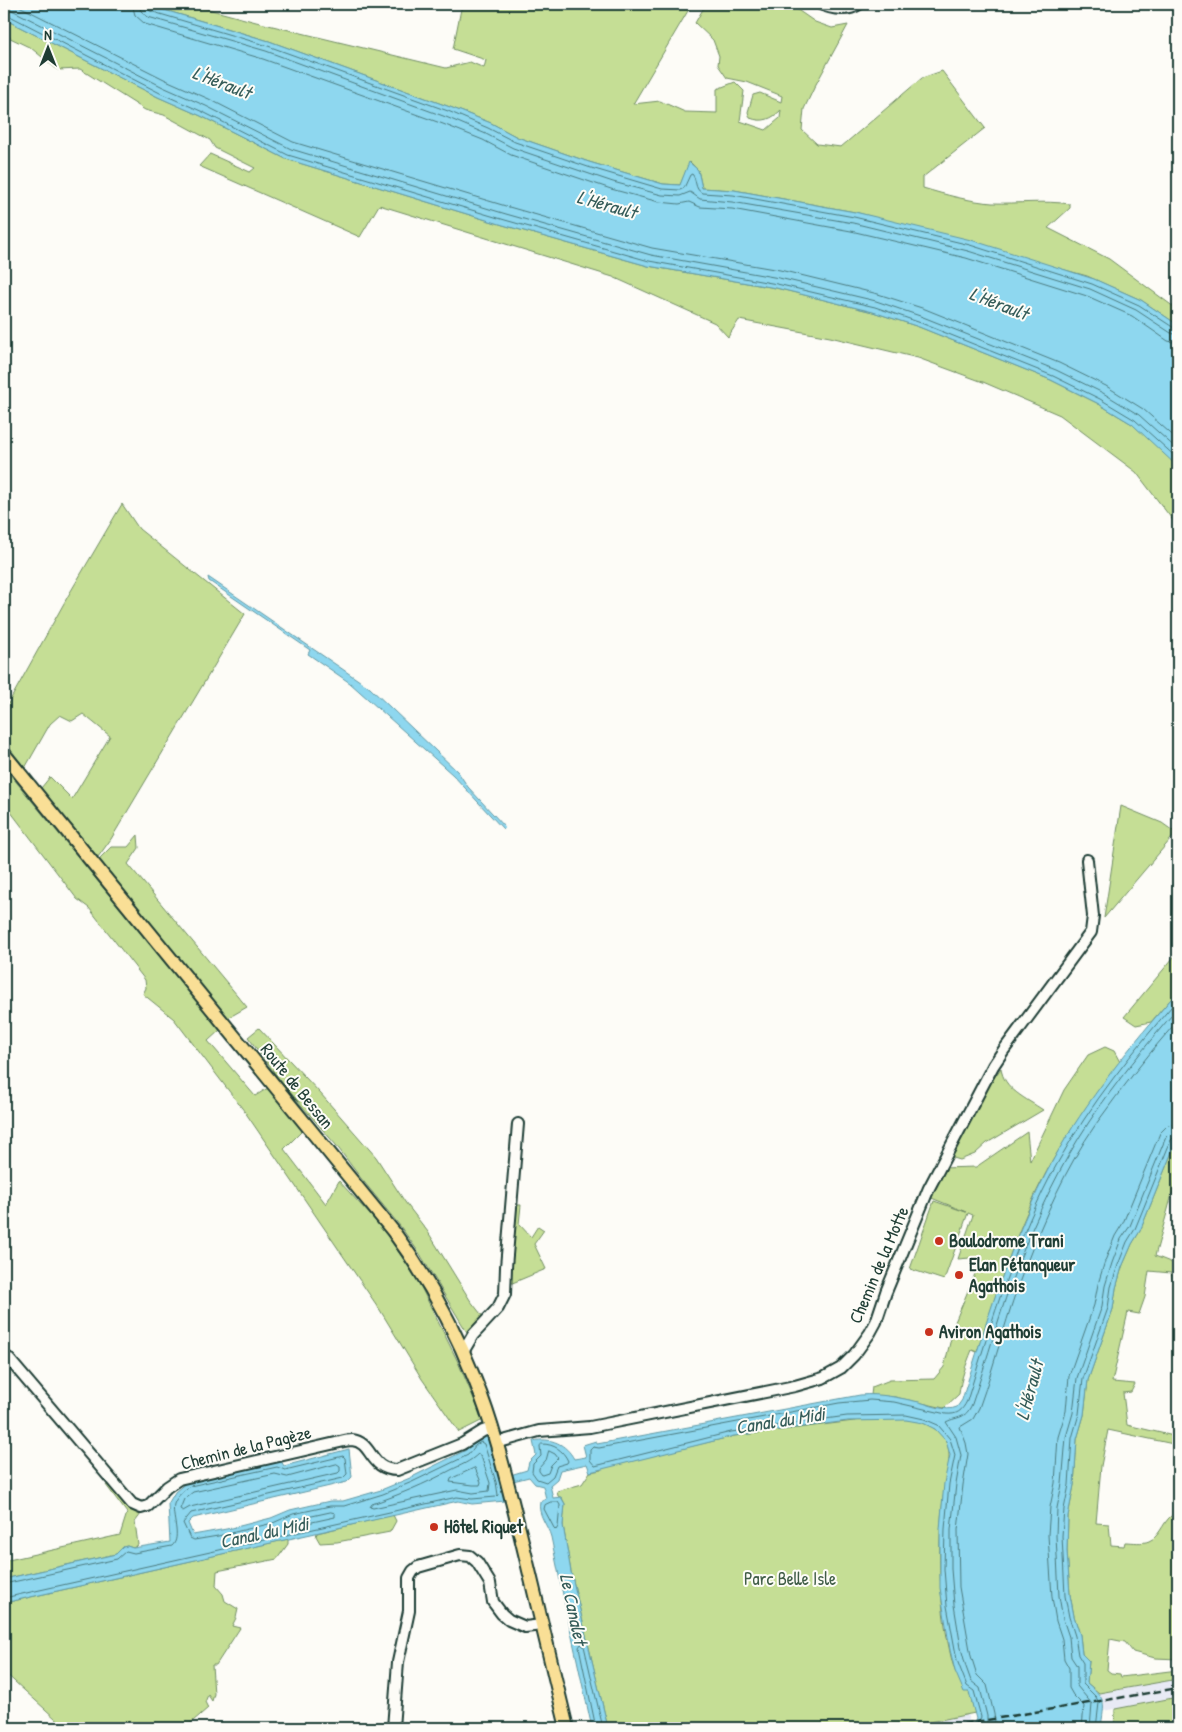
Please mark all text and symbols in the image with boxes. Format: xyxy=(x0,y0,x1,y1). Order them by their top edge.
north arrow xyxy=(22,22,72,72)
text: N xyxy=(44,25,52,44)
water label: L'Hérault xyxy=(189,59,257,106)
water label: L'Hérault xyxy=(574,183,642,226)
water label: L'Hérault xyxy=(966,280,1034,327)
street label: Route de Bessan xyxy=(255,1037,340,1134)
street label: Chemin de la Motte xyxy=(843,1202,914,1327)
place label: Boulodrome Trani xyxy=(949,1228,1064,1253)
marker: Boulodrome Trani xyxy=(933,1235,945,1247)
place label: Elan Pétanqueur Agathois xyxy=(969,1252,1075,1299)
marker: Elan Pétanqueur Agathois xyxy=(953,1269,965,1281)
place label: Aviron Agathois xyxy=(939,1319,1041,1345)
marker: Aviron Agathois xyxy=(923,1326,935,1338)
water label: L'Hérault xyxy=(1009,1355,1050,1423)
water label: Canal du Midi xyxy=(734,1400,828,1440)
street label: Chemin de la Pagèze xyxy=(178,1419,314,1476)
water label: Canal du Midi xyxy=(217,1510,312,1554)
place label: Hôtel Riquet xyxy=(444,1514,524,1540)
marker: Hôtel Riquet xyxy=(428,1521,440,1533)
park label: Parc Belle Isle xyxy=(744,1566,836,1591)
water label: Le Canalet xyxy=(554,1571,595,1649)

